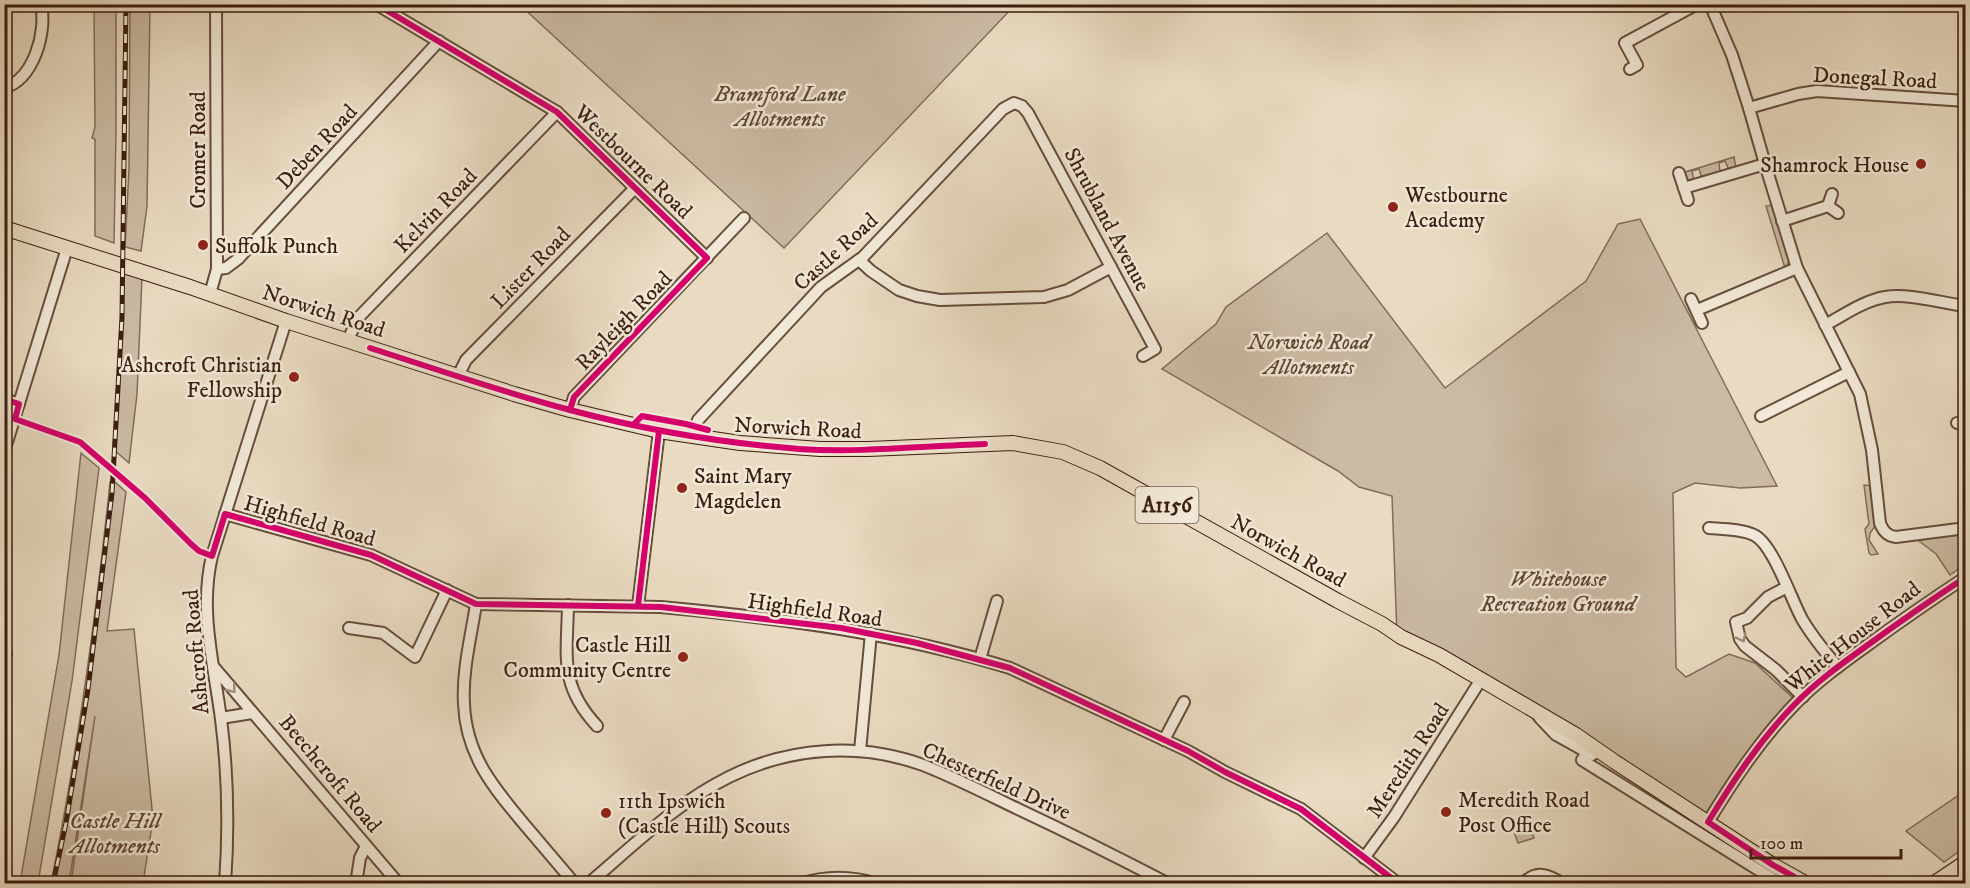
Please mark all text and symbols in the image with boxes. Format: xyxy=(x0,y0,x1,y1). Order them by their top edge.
street label: Donegal Road xyxy=(1812,62,1938,95)
park label: Bramford Lane Allotments xyxy=(714,81,846,133)
street label: Cromer Road xyxy=(185,91,212,209)
street label: Westbourne Road xyxy=(568,98,697,225)
street label: Deben Road xyxy=(271,99,363,195)
street label: Shrubland Avenue xyxy=(1058,143,1156,296)
place label: Shamrock House xyxy=(1760,152,1909,179)
marker: Shamrock House xyxy=(1914,157,1928,171)
street label: Kelvin Road xyxy=(389,163,483,259)
place label: Westbourne Academy xyxy=(1404,182,1508,234)
marker: Westbourne Academy xyxy=(1386,200,1400,214)
street label: Castle Road xyxy=(788,207,884,297)
street label: Lister Road xyxy=(485,221,577,315)
place label: Suffolk Punch xyxy=(215,233,339,260)
marker: Suffolk Punch xyxy=(196,238,210,252)
street label: Rayleigh Road xyxy=(570,266,678,376)
street label: Norwich Road xyxy=(259,279,388,344)
park label: Norwich Road Allotments xyxy=(1246,329,1374,381)
place label: Ashcroft Christian Fellowship xyxy=(121,352,283,404)
marker: Ashcroft Christian Fellowship xyxy=(287,370,301,384)
street label: Norwich Road xyxy=(733,412,862,445)
place label: Saint Mary Magdelen xyxy=(694,463,792,515)
marker: Saint Mary Magdelen xyxy=(675,481,689,495)
road number: A1156 xyxy=(1136,487,1198,523)
street label: Highfield Road xyxy=(241,490,379,553)
street label: Norwich Road xyxy=(1226,509,1351,594)
park label: Whitehouse Recreation Ground xyxy=(1480,566,1639,618)
street label: White House Road xyxy=(1779,576,1926,699)
street label: Ashcroft Road xyxy=(178,588,215,716)
street label: Highfield Road xyxy=(746,588,884,633)
place label: Castle Hill Community Centre xyxy=(503,632,671,684)
one-way arrow xyxy=(1735,632,1746,642)
marker: Castle Hill Community Centre xyxy=(676,650,690,664)
one-way arrow xyxy=(225,682,236,693)
street label: Meredith Road xyxy=(1361,698,1455,823)
street label: Beechcroft Road xyxy=(273,709,387,838)
street label: Chesterfield Drive xyxy=(918,737,1075,826)
place label: Meredith Road Post Office xyxy=(1458,787,1590,839)
place label: 11th Ipswich (Castle Hill) Scouts xyxy=(618,788,790,840)
marker: Meredith Road Post Office xyxy=(1439,805,1453,819)
marker: 11th Ipswich (Castle Hill) Scouts xyxy=(599,806,613,820)
park label: Castle Hill Allotments xyxy=(67,808,163,860)
scale bar xyxy=(1751,822,1901,860)
text: 100 m xyxy=(1760,833,1803,855)

